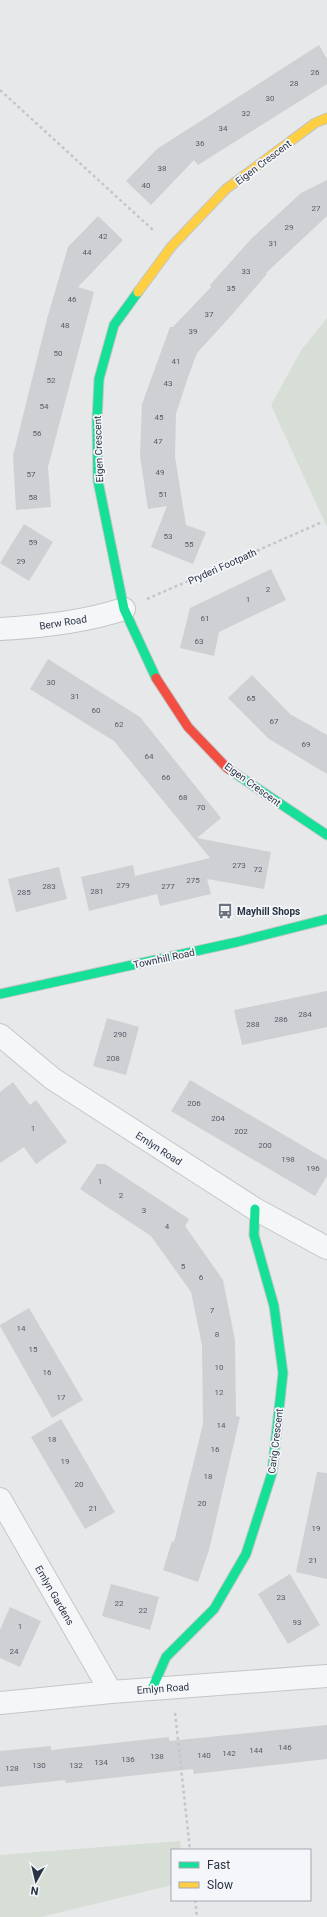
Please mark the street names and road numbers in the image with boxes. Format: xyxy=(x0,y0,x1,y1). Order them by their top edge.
street label: Eigen Crescent xyxy=(233,138,293,187)
street label: Eigen Crescent xyxy=(92,415,105,482)
street label: Pryderi Footpath xyxy=(186,546,258,586)
street label: Berw Road xyxy=(39,613,88,632)
street label: Eigen Crescent xyxy=(223,760,283,808)
street label: Townhill Road xyxy=(132,947,196,970)
street label: Emlyn Road xyxy=(134,1129,184,1167)
street label: Carig Crescent xyxy=(266,1408,285,1474)
street label: Emlyn Gardens xyxy=(33,1564,76,1627)
street label: Emlyn Road xyxy=(136,1681,190,1696)

